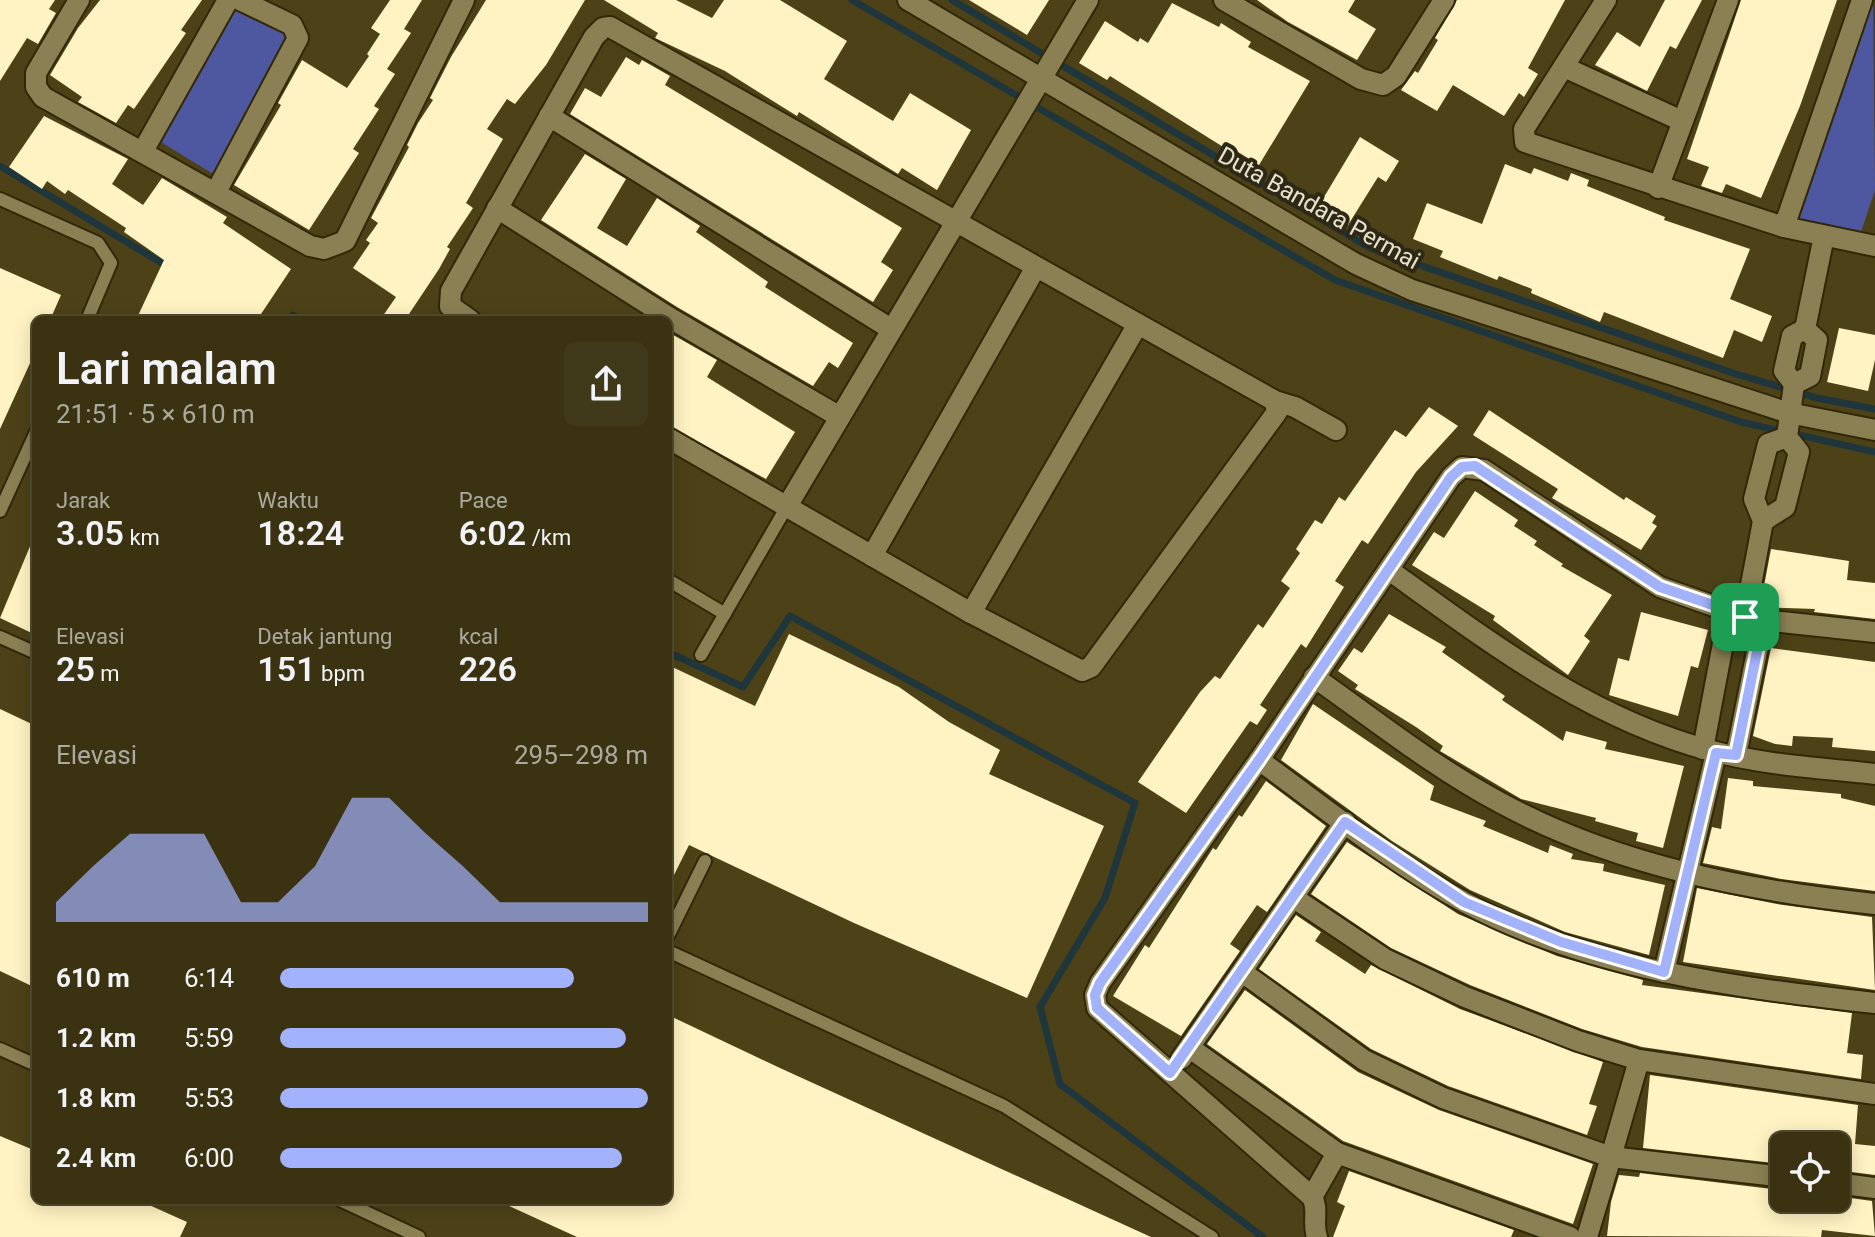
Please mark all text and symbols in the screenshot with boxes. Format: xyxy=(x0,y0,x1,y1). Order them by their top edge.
street label: Duta Bandara Permai xyxy=(1213,141,1425,275)
button: share xyxy=(564,342,648,426)
text: Lari malam xyxy=(56,343,277,395)
text: 21:51 · 5 × 610 m xyxy=(56,399,255,429)
text: Jarak xyxy=(56,488,110,513)
text: Waktu xyxy=(257,488,319,513)
text: Pace xyxy=(459,488,508,513)
text: 3.05 xyxy=(56,513,124,553)
text: 18:24 xyxy=(257,513,344,553)
text: 6:02 xyxy=(459,513,526,553)
text: km xyxy=(124,525,160,550)
text: /km xyxy=(526,525,571,550)
pin xyxy=(1711,583,1779,651)
icon: arrive xyxy=(1723,595,1767,639)
text: Elevasi xyxy=(56,624,125,649)
text: Detak jantung xyxy=(257,624,392,649)
text: kcal xyxy=(459,624,498,649)
text: 25 xyxy=(56,649,95,689)
text: 151 xyxy=(257,649,316,689)
text: 226 xyxy=(459,649,517,689)
text: m xyxy=(95,661,120,686)
text: bpm xyxy=(316,661,365,686)
text: Elevasi xyxy=(56,740,137,770)
text: 295–298 m xyxy=(514,740,648,770)
text: 610 m xyxy=(56,963,130,993)
text: 6:14 xyxy=(184,963,234,993)
text: 1.2 km xyxy=(56,1023,136,1053)
text: 5:59 xyxy=(184,1023,234,1053)
text: 1.8 km xyxy=(56,1083,136,1113)
text: 5:53 xyxy=(184,1083,234,1113)
map controls xyxy=(1770,1132,1850,1212)
button: locate xyxy=(1770,1132,1850,1212)
text: 2.4 km xyxy=(56,1143,136,1173)
text: 6:00 xyxy=(184,1143,234,1173)

